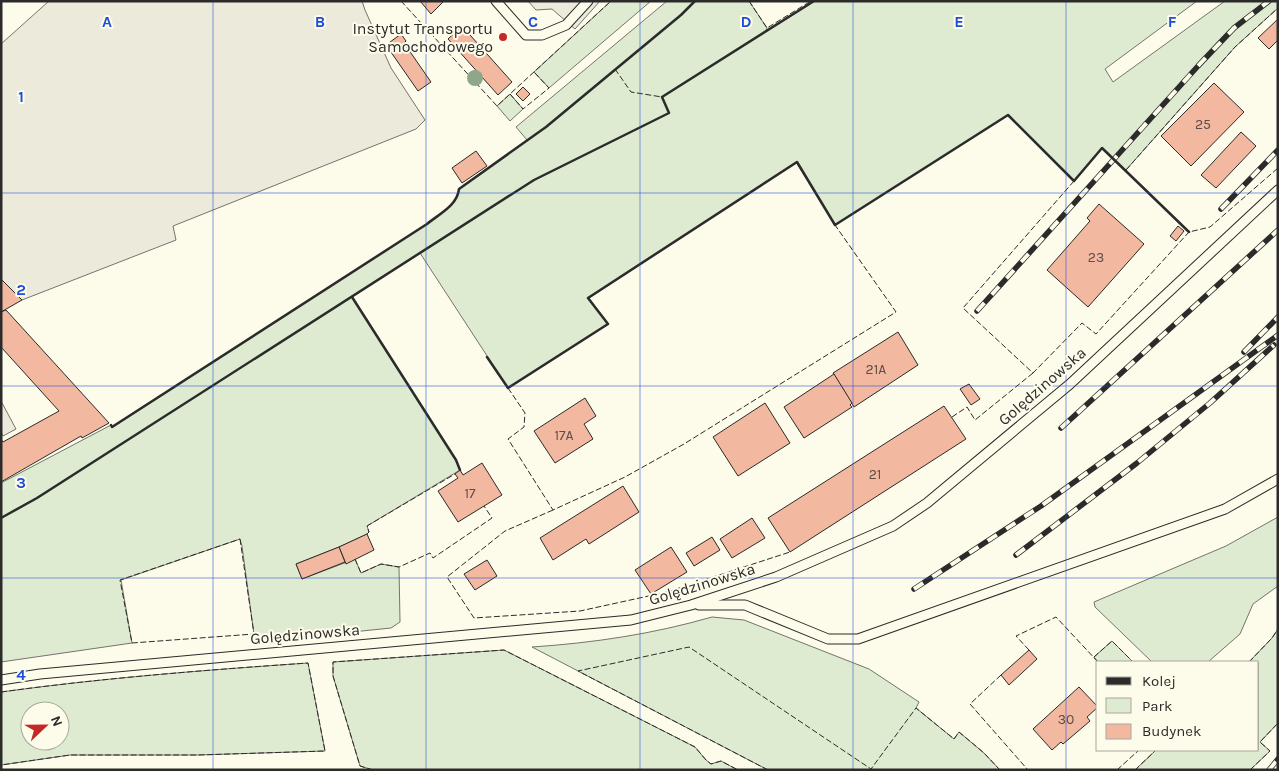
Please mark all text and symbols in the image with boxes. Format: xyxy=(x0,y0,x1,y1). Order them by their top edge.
text: A xyxy=(102,12,112,31)
text: B xyxy=(315,12,325,31)
text: C xyxy=(528,12,538,31)
text: D xyxy=(741,12,752,31)
text: E xyxy=(954,12,964,31)
text: F xyxy=(1168,12,1177,31)
place label: Instytut Transportu Samochodowego xyxy=(352,19,493,56)
marker: Instytut Transportu Samochodowego xyxy=(497,31,509,43)
text: 1 xyxy=(18,87,24,106)
house number: 25 xyxy=(1195,116,1211,133)
house number: 23 xyxy=(1088,249,1104,266)
text: 2 xyxy=(16,280,26,299)
street label: Golędzinowska xyxy=(994,343,1090,429)
house number: 21A xyxy=(866,361,886,378)
house number: 17A xyxy=(554,427,574,444)
house number: 21 xyxy=(869,466,881,483)
text: 3 xyxy=(16,473,26,492)
house number: 17 xyxy=(464,485,476,502)
street label: Golędzinowska xyxy=(647,559,757,609)
street label: Golędzinowska xyxy=(249,620,361,648)
legend xyxy=(1096,661,1259,751)
text: 4 xyxy=(16,665,26,684)
text: Kolej xyxy=(1142,672,1176,690)
text: Park xyxy=(1142,697,1172,715)
north arrow xyxy=(20,701,70,751)
house number: 30 xyxy=(1058,711,1074,728)
text: N xyxy=(47,713,66,729)
text: Budynek xyxy=(1142,722,1201,740)

